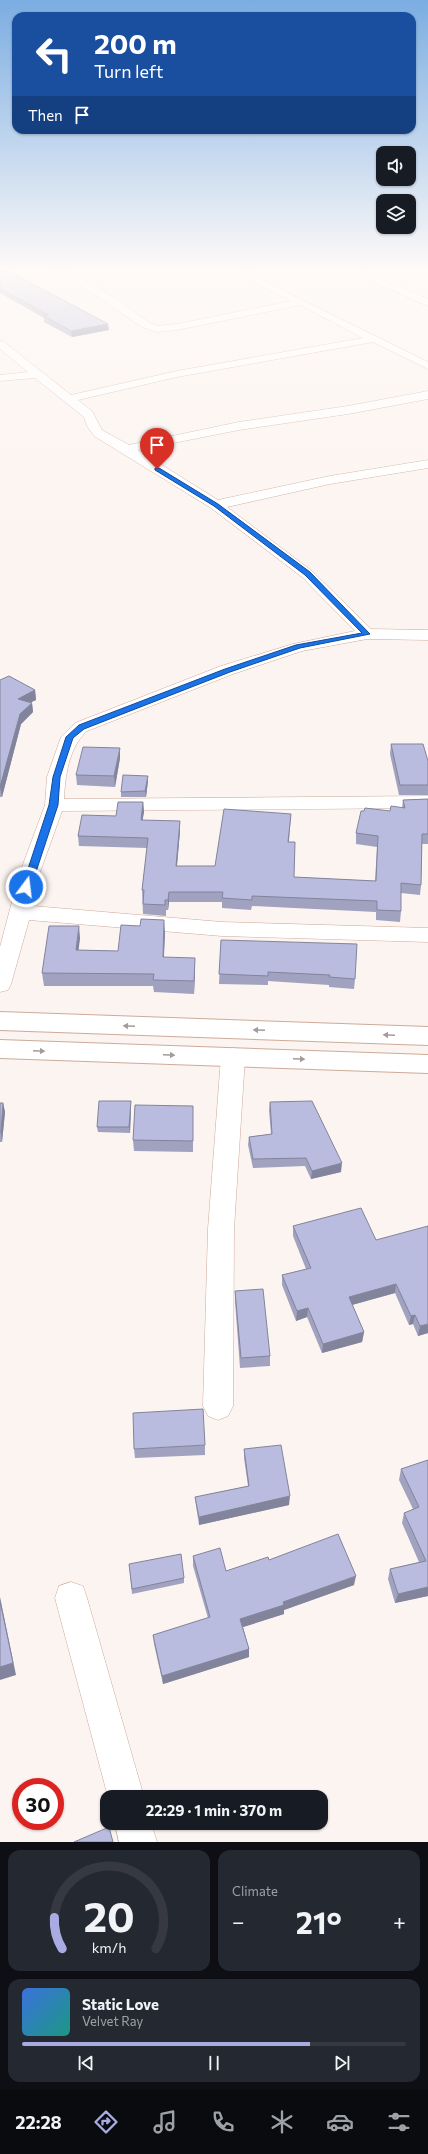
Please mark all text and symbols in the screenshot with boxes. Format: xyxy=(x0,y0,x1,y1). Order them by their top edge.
text: 200 m xyxy=(94,26,177,60)
icon: left xyxy=(28,28,80,80)
text: Turn left xyxy=(94,60,163,82)
icon: arrive xyxy=(71,104,93,126)
text: Then xyxy=(28,106,63,124)
map controls xyxy=(376,146,416,234)
button: sound xyxy=(376,146,416,186)
button: layers xyxy=(376,194,416,234)
pin xyxy=(140,428,174,469)
icon: arrive xyxy=(146,434,168,456)
position arrow xyxy=(5,866,47,908)
one-way arrow xyxy=(123,1022,135,1029)
one-way arrow xyxy=(252,1027,265,1033)
one-way arrow xyxy=(382,1032,395,1038)
one-way arrow xyxy=(33,1047,45,1054)
one-way arrow xyxy=(163,1052,176,1058)
one-way arrow xyxy=(293,1056,306,1062)
speed limit sign: 30 xyxy=(12,1778,64,1830)
text: 22:29 · 1 min · 370 m xyxy=(146,1801,282,1819)
text: Climate xyxy=(232,1883,278,1899)
text: 20 xyxy=(83,1889,135,1940)
text: 21° xyxy=(296,1903,342,1940)
text: − xyxy=(232,1908,245,1935)
text: + xyxy=(393,1908,406,1935)
text: km/h xyxy=(92,1937,126,1955)
text: Static Love xyxy=(82,1995,159,2013)
text: Velvet Ray xyxy=(82,2013,143,2029)
icon: previous xyxy=(75,2052,97,2074)
icon: pause xyxy=(203,2052,225,2074)
icon: next xyxy=(331,2052,353,2074)
icon: directions xyxy=(92,2108,120,2136)
icon: music xyxy=(151,2108,179,2136)
icon: phone xyxy=(209,2108,237,2136)
icon: climate xyxy=(268,2108,296,2136)
icon: car xyxy=(326,2108,354,2136)
icon: filters xyxy=(385,2108,413,2136)
text: 22:28 xyxy=(15,2111,62,2133)

